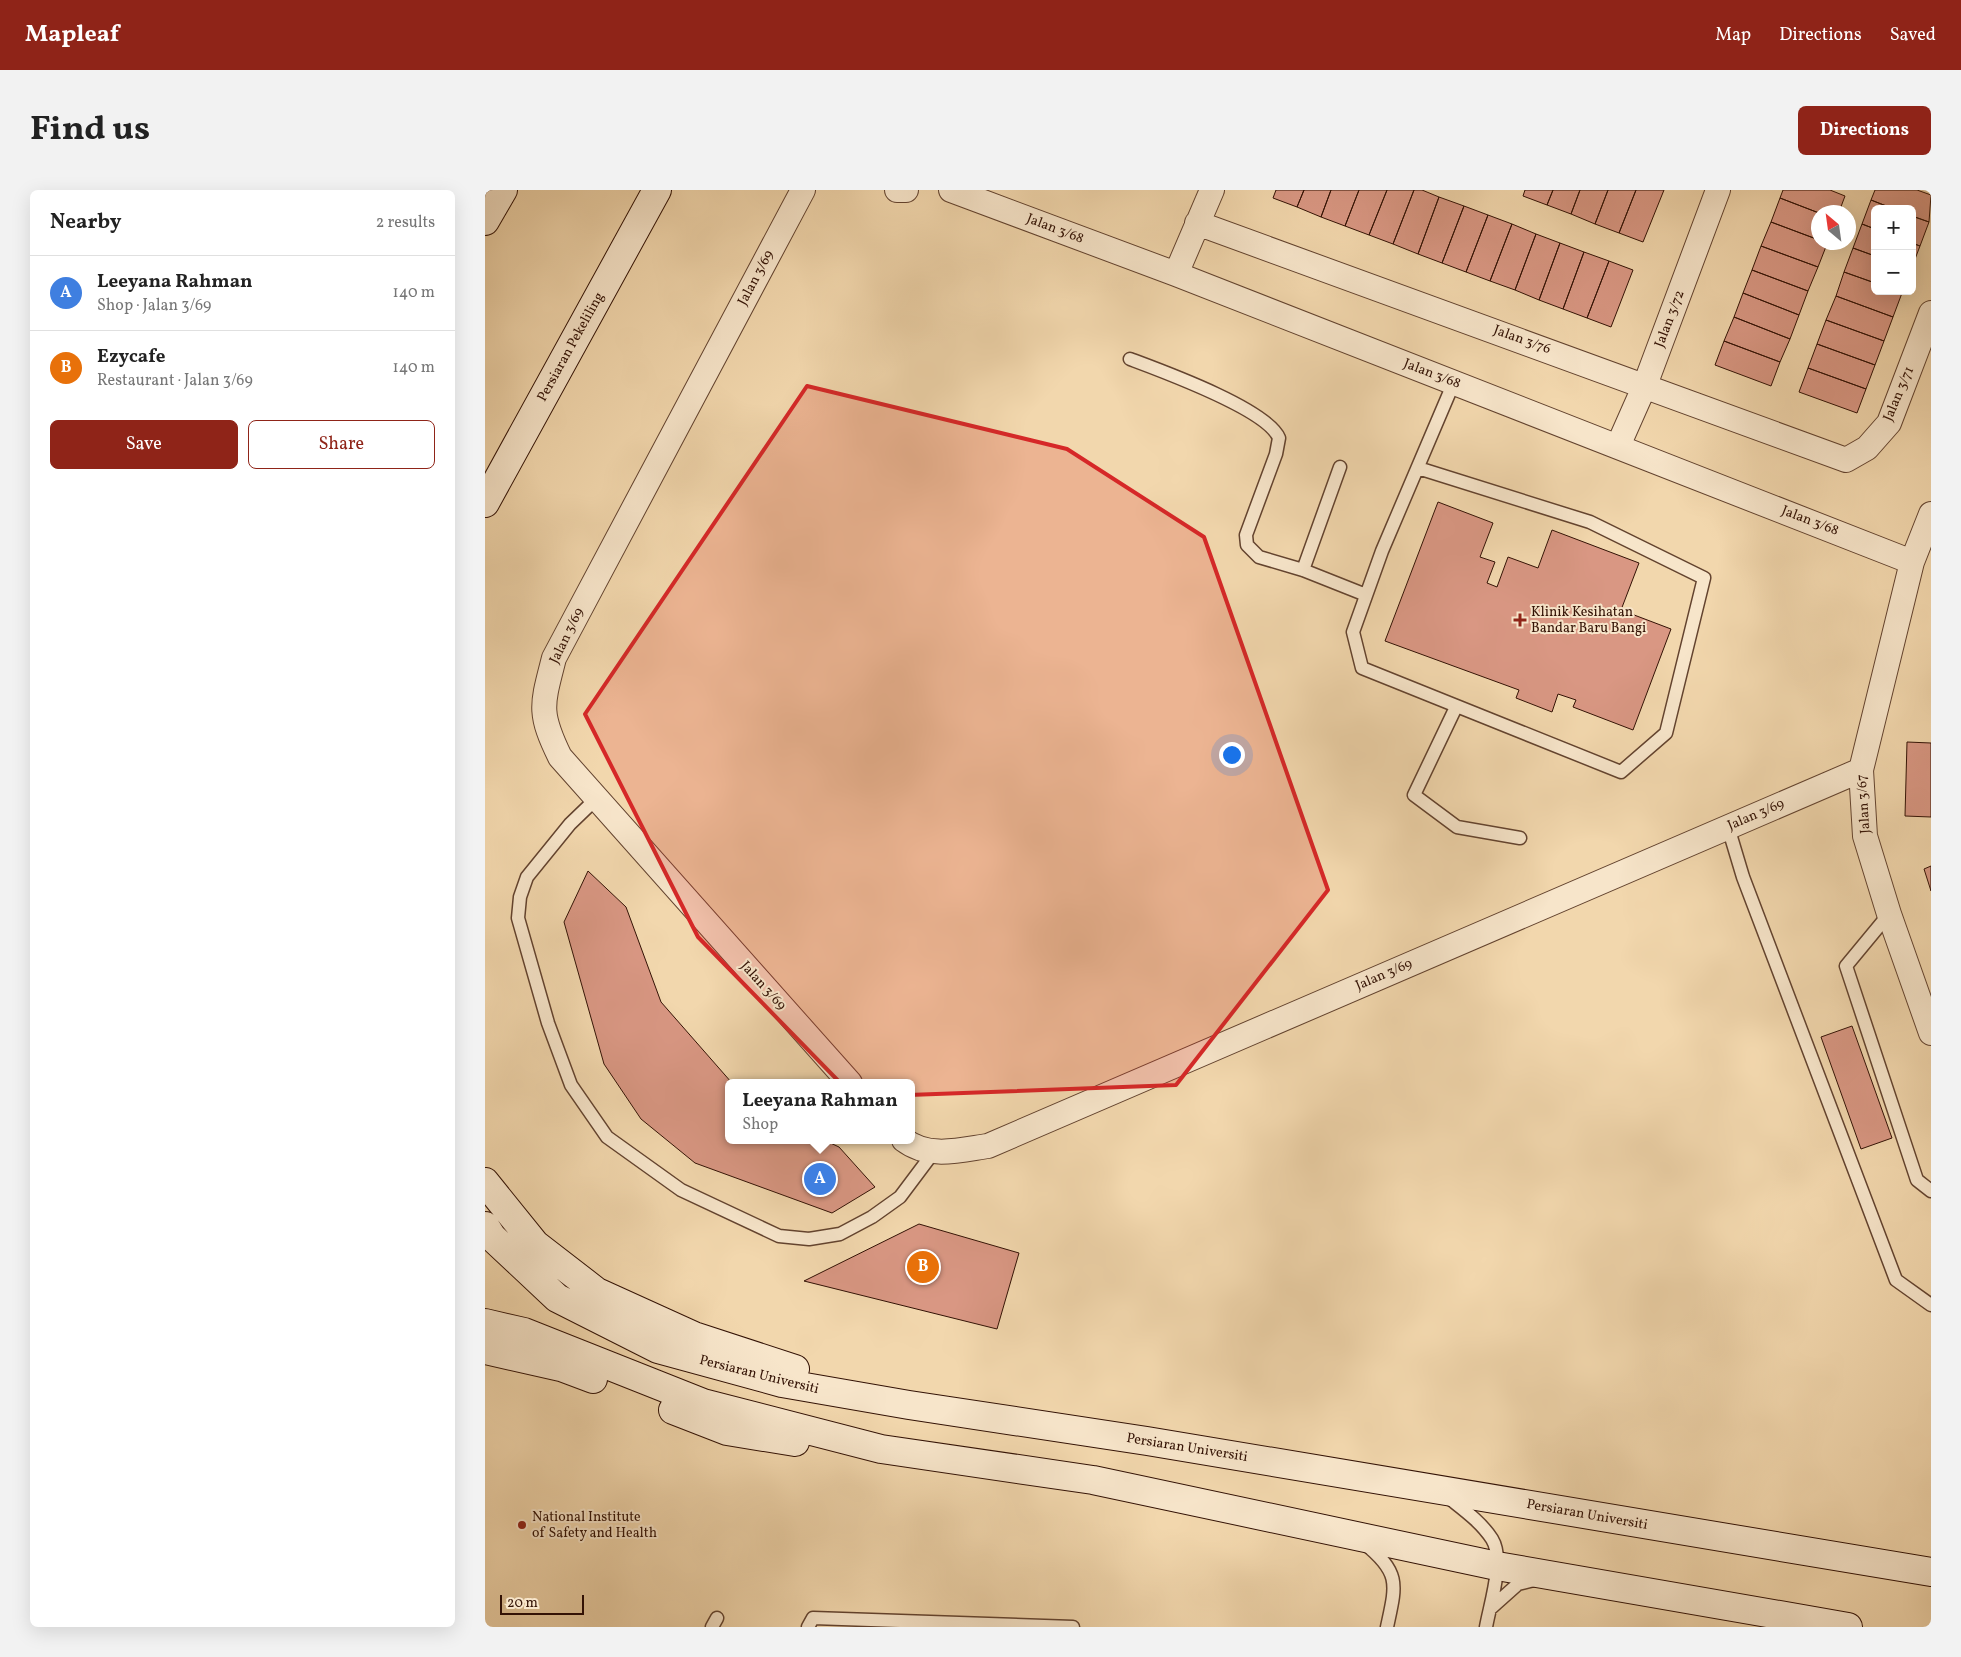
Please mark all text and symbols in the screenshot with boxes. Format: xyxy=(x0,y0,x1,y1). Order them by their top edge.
text: Mapleaf xyxy=(25,18,119,52)
text: Map xyxy=(1715,23,1751,48)
text: Directions xyxy=(1779,23,1862,48)
text: Saved xyxy=(1890,23,1936,48)
text: Find us xyxy=(30,106,150,154)
button: Directions xyxy=(1798,106,1931,155)
north arrow xyxy=(1811,205,1856,250)
map controls xyxy=(1871,205,1916,295)
button: + xyxy=(1871,205,1916,250)
text: Nearby xyxy=(50,208,121,237)
street label: Jalan 3/68 xyxy=(1024,209,1086,249)
text: 2 results xyxy=(376,212,435,234)
street label: Jalan 3/69 xyxy=(733,247,779,309)
button: − xyxy=(1871,250,1916,295)
text: Leeyana Rahman xyxy=(97,269,253,295)
text: A xyxy=(60,282,72,304)
text: 140 m xyxy=(393,282,435,304)
street label: Jalan 3/72 xyxy=(1650,288,1690,350)
street label: Persiaran Pekeliling xyxy=(533,289,609,405)
text: Shop · Jalan 3/69 xyxy=(97,295,211,317)
street label: Jalan 3/76 xyxy=(1491,321,1553,359)
text: Ezycafe xyxy=(97,344,165,370)
street label: Jalan 3/68 xyxy=(1401,354,1463,394)
text: B xyxy=(61,357,71,379)
text: 140 m xyxy=(393,357,435,379)
street label: Jalan 3/71 xyxy=(1879,364,1919,424)
text: Restaurant · Jalan 3/69 xyxy=(97,370,253,392)
button: Save xyxy=(50,420,238,469)
button: Share xyxy=(248,420,435,469)
street label: Jalan 3/68 xyxy=(1779,501,1841,541)
place label: Klinik Kesihatan Bandar Baru Bangi xyxy=(1531,603,1646,638)
street label: Jalan 3/69 xyxy=(545,605,589,667)
marker: Klinik Kesihatan Bandar Baru Bangi xyxy=(1513,613,1527,627)
your location xyxy=(1219,742,1245,768)
street label: Jalan 3/67 xyxy=(1852,773,1876,834)
street label: Jalan 3/69 xyxy=(1725,795,1787,835)
street label: Jalan 3/69 xyxy=(1353,955,1415,995)
street label: Jalan 3/69 xyxy=(736,957,790,1015)
popup xyxy=(725,1079,915,1144)
text: Leeyana Rahman xyxy=(742,1088,898,1114)
text: Shop xyxy=(742,1114,778,1136)
pin: A xyxy=(804,1160,836,1198)
pin: B xyxy=(907,1248,939,1286)
street label: Persiaran Universiti xyxy=(697,1351,821,1399)
street label: Persiaran Universiti xyxy=(1125,1429,1249,1467)
street label: Persiaran Universiti xyxy=(1525,1495,1649,1535)
place label: National Institute of Safety and Health xyxy=(532,1508,657,1543)
marker: National Institute of Safety and Health xyxy=(516,1519,528,1531)
scale bar xyxy=(500,1592,584,1615)
text: 20 m xyxy=(507,1594,538,1613)

